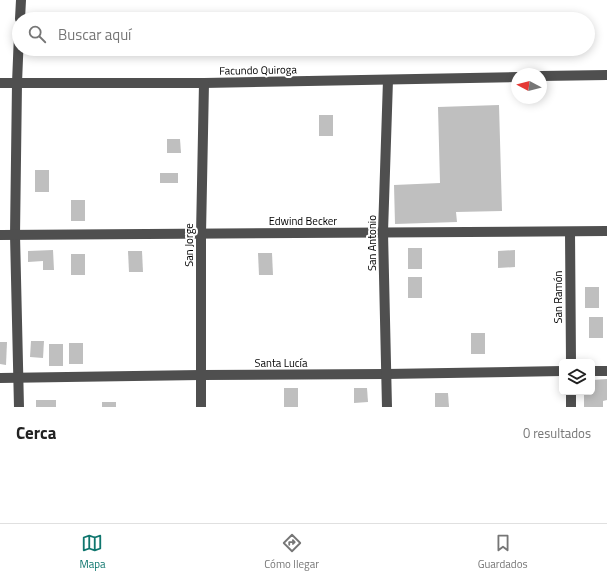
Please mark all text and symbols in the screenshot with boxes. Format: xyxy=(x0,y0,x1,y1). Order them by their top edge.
search box xyxy=(12,12,595,56)
icon: search xyxy=(26,23,48,45)
text: Buscar aquí xyxy=(58,23,131,46)
street label: Facundo Quiroga xyxy=(219,61,297,79)
north arrow xyxy=(511,68,547,104)
street label: Edwind Becker xyxy=(269,213,337,229)
street label: San Antonio xyxy=(364,215,380,271)
street label: San Jorge xyxy=(181,223,197,267)
street label: San Ramón xyxy=(550,270,566,324)
street label: Santa Lucía xyxy=(255,355,308,371)
map controls xyxy=(559,359,595,395)
button: layers xyxy=(559,359,595,395)
text: Cerca xyxy=(16,420,56,446)
text: 0 resultados xyxy=(523,423,591,443)
tab: Mapa xyxy=(79,532,105,572)
tab: Cómo llegar xyxy=(264,532,319,572)
tab: Guardados xyxy=(478,532,528,572)

